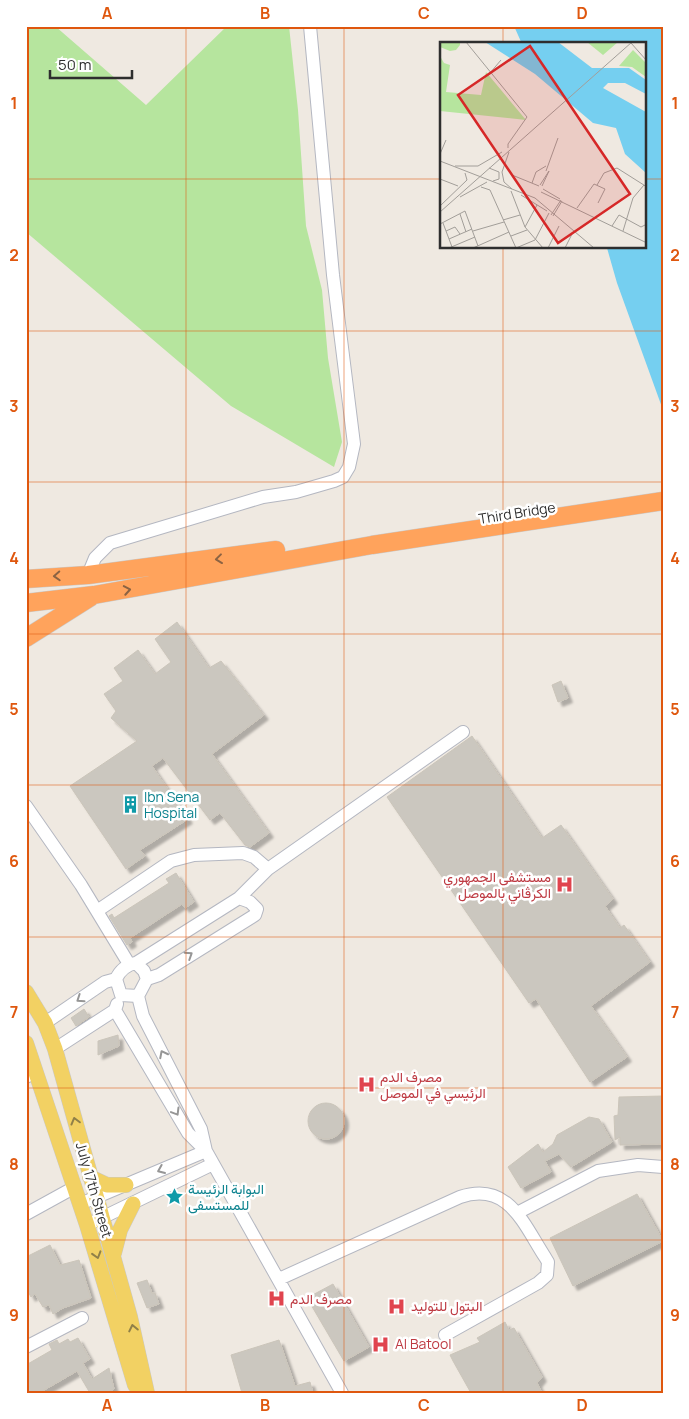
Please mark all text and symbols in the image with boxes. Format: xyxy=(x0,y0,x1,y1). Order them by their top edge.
text: A xyxy=(102,2,113,24)
text: B xyxy=(260,2,270,24)
text: C xyxy=(418,2,430,24)
text: D xyxy=(576,2,588,24)
inset map xyxy=(440,42,646,249)
scale bar xyxy=(50,48,132,80)
text: 50 m xyxy=(58,54,92,75)
text: 1 xyxy=(10,92,18,114)
text: 1 xyxy=(671,92,679,114)
text: 2 xyxy=(9,244,19,266)
text: 2 xyxy=(670,244,680,266)
text: 3 xyxy=(9,395,19,417)
text: 3 xyxy=(670,395,680,417)
street label: Third Bridge xyxy=(477,497,557,528)
text: 4 xyxy=(9,547,19,569)
text: 4 xyxy=(670,547,680,569)
one-way arrow xyxy=(214,553,222,564)
one-way arrow xyxy=(53,571,61,582)
one-way arrow xyxy=(122,585,131,595)
text: 5 xyxy=(9,698,19,720)
text: 5 xyxy=(670,698,680,720)
place label: Ibn Sena Hospital xyxy=(144,787,199,822)
building icon: Ibn Sena Hospital xyxy=(120,795,140,815)
text: 6 xyxy=(9,850,19,872)
text: 6 xyxy=(670,850,680,872)
place label: مستشفى الجمهوري الكرڤاني بالموصل xyxy=(443,867,551,905)
hospital icon: مستشفى الجمهوري الكرڤاني بالموصل xyxy=(555,875,575,895)
one-way arrow xyxy=(184,952,193,961)
one-way arrow xyxy=(76,993,85,1003)
text: 7 xyxy=(10,1001,18,1023)
text: 7 xyxy=(671,1001,679,1023)
one-way arrow xyxy=(159,1051,169,1060)
place label: مصرف الدم الرئيسي في الموصل xyxy=(380,1067,486,1105)
hospital icon: مصرف الدم الرئيسي في الموصل xyxy=(356,1075,376,1095)
one-way arrow xyxy=(169,1107,179,1116)
one-way arrow xyxy=(70,1117,81,1125)
street label: July 17th Street xyxy=(72,1140,117,1240)
text: 8 xyxy=(9,1153,19,1175)
text: 8 xyxy=(670,1153,680,1175)
one-way arrow xyxy=(157,1164,166,1175)
place label: البوابة الرئيسة للمستسفى xyxy=(188,1179,264,1214)
place icon: البوابة الرئيسة للمستسفى xyxy=(164,1187,184,1207)
one-way arrow xyxy=(91,1251,101,1259)
hospital icon: مصرف الدم xyxy=(266,1289,286,1309)
place label: مصرف الدم xyxy=(290,1289,352,1308)
hospital icon: البتول للتوليد xyxy=(387,1296,407,1316)
place label: البتول للتوليد xyxy=(411,1296,482,1316)
text: 9 xyxy=(9,1304,19,1326)
text: 9 xyxy=(670,1304,680,1326)
one-way arrow xyxy=(128,1324,138,1333)
hospital icon: Al Batool xyxy=(371,1334,391,1354)
place label: Al Batool xyxy=(395,1334,451,1353)
text: A xyxy=(102,1394,113,1416)
text: B xyxy=(260,1394,270,1416)
text: C xyxy=(418,1394,430,1416)
text: D xyxy=(576,1394,588,1416)

